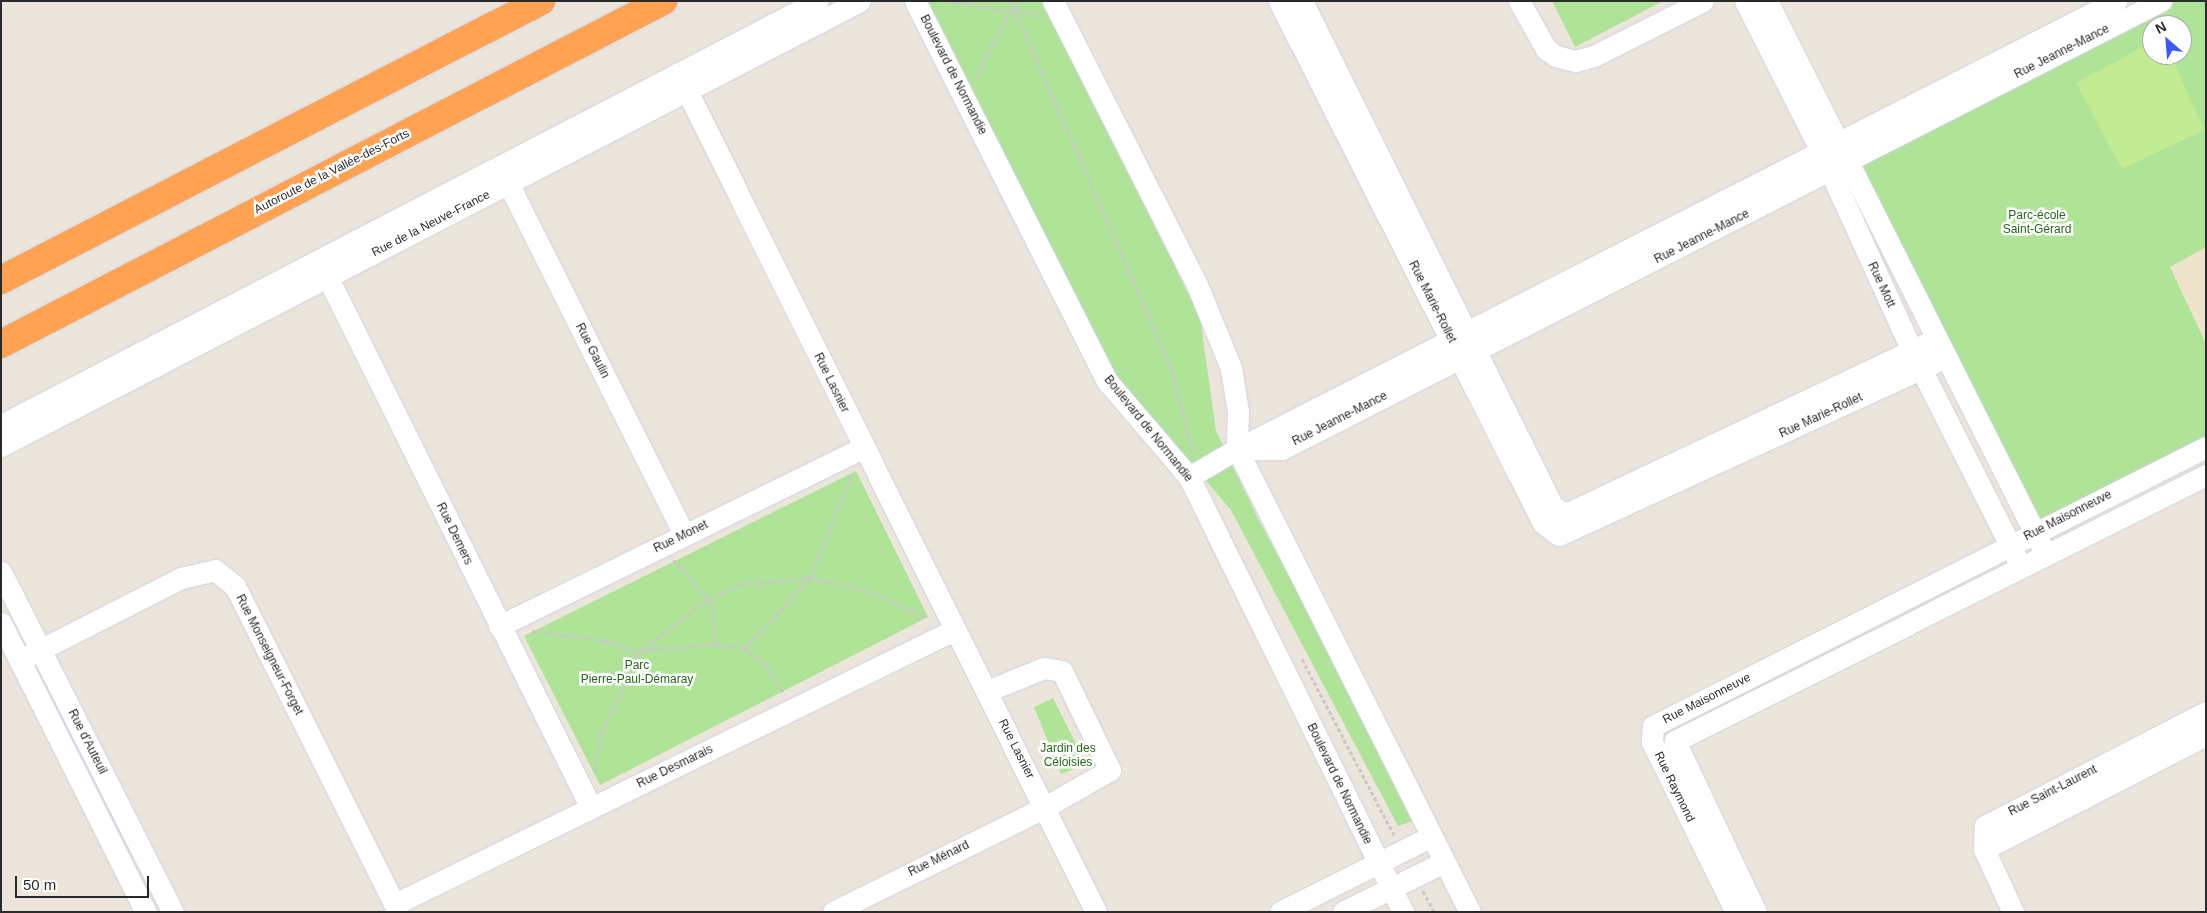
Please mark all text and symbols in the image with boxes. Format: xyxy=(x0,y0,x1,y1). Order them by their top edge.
street label: Boulevard de Normandie xyxy=(916,13,990,137)
north arrow xyxy=(2142,15,2192,65)
text: N xyxy=(2153,18,2169,37)
street label: Rue Jeanne-Mance xyxy=(2012,22,2112,82)
street label: Autoroute de la Vallée-des-Forts xyxy=(252,127,412,217)
street label: Rue de la Neuve-France xyxy=(369,188,493,260)
street label: Rue Jeanne-Mance xyxy=(1652,207,1752,267)
park label: Parc-école Saint-Gérard xyxy=(2003,209,2071,237)
street label: Rue Marie-Rollet xyxy=(1405,259,1459,345)
street label: Rue Mott xyxy=(1864,260,1898,310)
street label: Rue Gaulin xyxy=(572,321,612,381)
street label: Rue Lasnier xyxy=(810,351,852,415)
street label: Boulevard de Normandie xyxy=(1101,373,1195,485)
street label: Rue Jeanne-Mance xyxy=(1290,389,1390,449)
street label: Rue Marie-Rollet xyxy=(1777,390,1865,442)
street label: Rue Maisonneuve xyxy=(2022,488,2114,544)
street label: Rue Demers xyxy=(433,501,475,567)
street label: Rue Monet xyxy=(651,518,711,556)
street label: Rue Monseigneur-Forget xyxy=(232,592,306,718)
park label: Parc Pierre-Paul-Démaray xyxy=(581,659,693,687)
street label: Rue Maisonneuve xyxy=(1661,671,1753,727)
street label: Rue d'Auteuil xyxy=(64,707,110,777)
street label: Rue Lasnier xyxy=(995,717,1037,781)
street label: Boulevard de Normandie xyxy=(1303,721,1375,847)
street label: Rue Desmarais xyxy=(635,742,715,792)
park label: Jardin des Céloisies xyxy=(1040,742,1096,770)
street label: Rue Raymond xyxy=(1651,749,1697,825)
street label: Rue Saint-Laurent xyxy=(2006,762,2100,820)
street label: Rue Ménard xyxy=(906,838,972,880)
scale bar xyxy=(18,866,151,898)
text: 50 m xyxy=(23,876,56,893)

